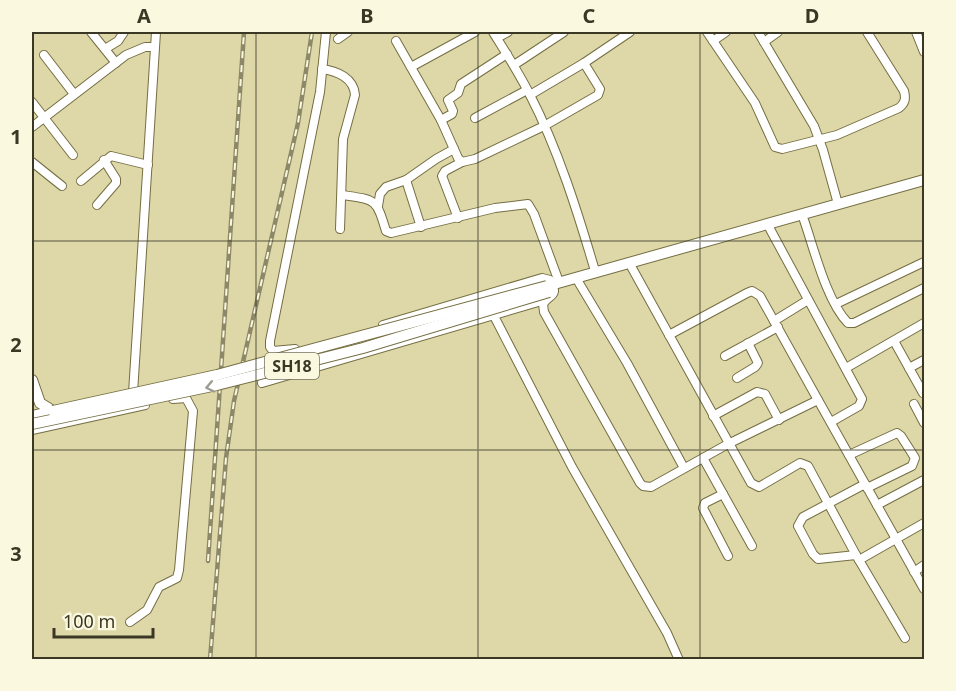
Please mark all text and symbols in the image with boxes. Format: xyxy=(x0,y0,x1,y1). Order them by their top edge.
text: A xyxy=(137,2,151,29)
text: B xyxy=(360,2,374,29)
text: C xyxy=(583,2,596,29)
text: D xyxy=(805,2,819,29)
text: 1 xyxy=(10,123,22,150)
text: 2 xyxy=(10,331,22,358)
road number: SH18 xyxy=(265,353,319,379)
one-way arrow xyxy=(205,380,215,393)
text: 3 xyxy=(10,540,22,567)
scale bar xyxy=(54,601,153,639)
text: 100 m xyxy=(63,609,115,633)

